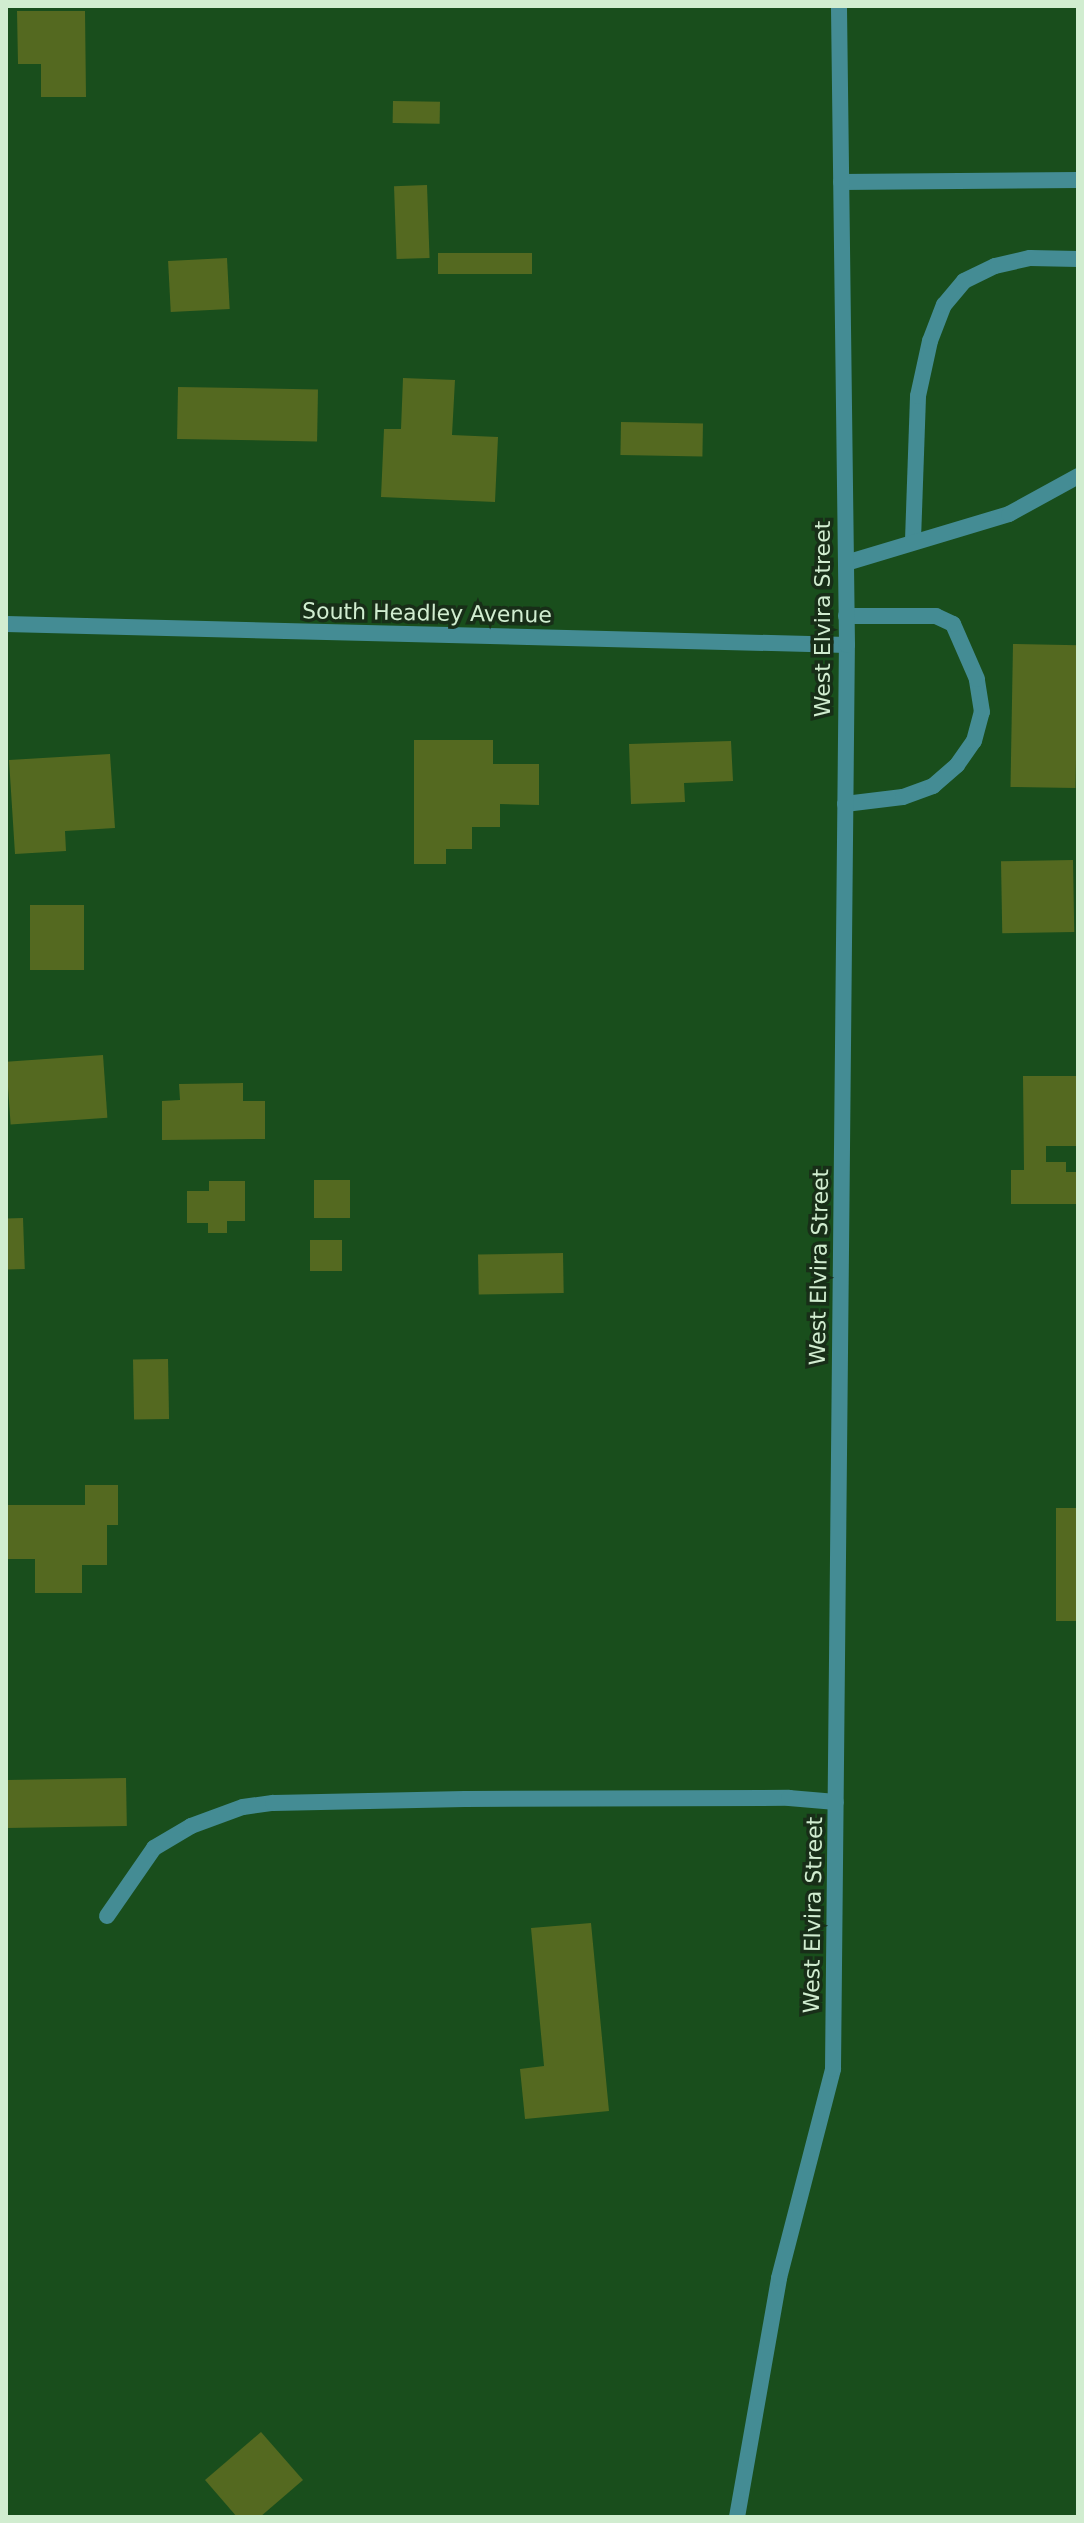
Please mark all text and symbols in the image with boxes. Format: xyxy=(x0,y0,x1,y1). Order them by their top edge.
street label: West Elvira Street xyxy=(810,521,836,717)
street label: South Headley Avenue xyxy=(302,598,552,628)
street label: West Elvira Street xyxy=(804,1168,834,1366)
street label: West Elvira Street xyxy=(798,1816,828,2014)

